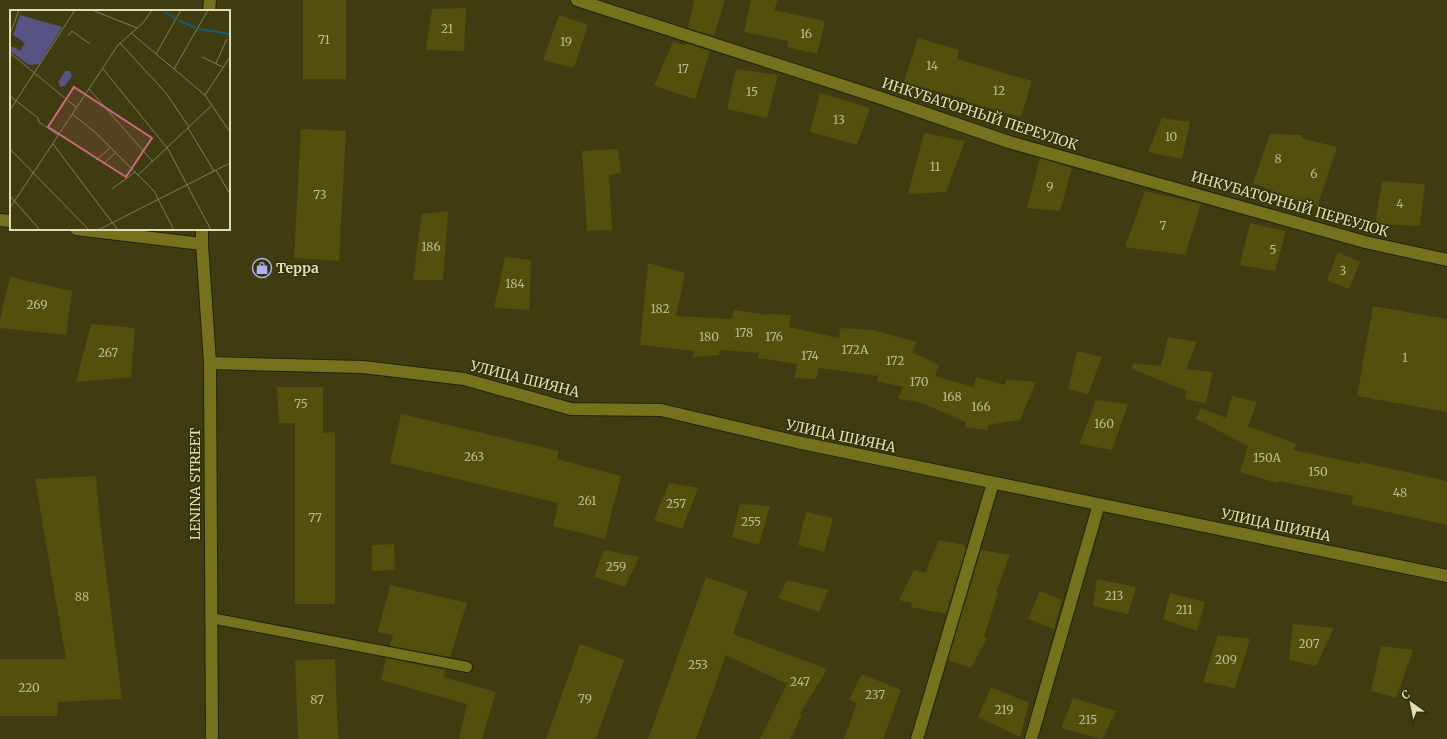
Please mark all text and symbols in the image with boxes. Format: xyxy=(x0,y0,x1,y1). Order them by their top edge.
inset map xyxy=(10,10,230,230)
house number: 21 xyxy=(441,21,454,36)
house number: 16 xyxy=(800,26,812,41)
house number: 71 xyxy=(318,32,331,47)
house number: 19 xyxy=(560,34,572,49)
house number: 14 xyxy=(926,58,939,73)
house number: 17 xyxy=(677,61,689,76)
street label: ИНКУБАТОРНЫЙ ПЕРЕУЛОК xyxy=(880,74,1080,154)
house number: 12 xyxy=(993,83,1005,98)
house number: 15 xyxy=(746,84,758,99)
house number: 13 xyxy=(833,112,845,127)
house number: 10 xyxy=(1165,129,1178,144)
house number: 8 xyxy=(1274,151,1282,166)
house number: 11 xyxy=(930,159,941,174)
house number: 6 xyxy=(1310,166,1318,181)
street label: ИНКУБАТОРНЫЙ ПЕРЕУЛОК xyxy=(1189,167,1391,241)
house number: 9 xyxy=(1046,179,1054,194)
house number: 73 xyxy=(313,187,327,202)
house number: 4 xyxy=(1396,196,1404,211)
house number: 7 xyxy=(1160,218,1167,233)
house number: 186 xyxy=(421,239,441,254)
house number: 5 xyxy=(1269,242,1277,257)
shop icon: Терра xyxy=(251,257,273,279)
place label: Терра xyxy=(276,259,319,277)
house number: 3 xyxy=(1340,263,1347,278)
house number: 184 xyxy=(505,276,525,291)
house number: 269 xyxy=(26,297,48,312)
house number: 182 xyxy=(650,301,670,316)
house number: 178 xyxy=(735,325,753,340)
house number: 180 xyxy=(699,329,719,344)
house number: 176 xyxy=(765,329,783,344)
house number: 172А xyxy=(841,342,869,357)
house number: 267 xyxy=(98,345,118,360)
house number: 174 xyxy=(801,348,820,363)
house number: 1 xyxy=(1402,350,1408,365)
house number: 172 xyxy=(886,353,904,368)
street label: УЛИЦА ШИЯНА xyxy=(468,356,582,401)
house number: 170 xyxy=(910,374,929,389)
house number: 168 xyxy=(942,389,962,404)
house number: 75 xyxy=(294,396,308,411)
house number: 166 xyxy=(971,399,991,414)
street label: УЛИЦА ШИЯНА xyxy=(783,415,898,456)
house number: 160 xyxy=(1094,416,1114,431)
street label: LENINA STREET xyxy=(186,427,204,540)
house number: 263 xyxy=(464,449,484,464)
house number: 150А xyxy=(1253,450,1281,465)
house number: 150 xyxy=(1308,464,1328,479)
house number: 48 xyxy=(1393,485,1407,500)
house number: 261 xyxy=(578,493,597,508)
house number: 257 xyxy=(666,496,686,511)
street label: УЛИЦА ШИЯНА xyxy=(1218,504,1333,545)
house number: 77 xyxy=(308,510,322,525)
house number: 255 xyxy=(741,514,761,529)
house number: 259 xyxy=(606,559,626,574)
house number: 213 xyxy=(1105,588,1123,603)
house number: 88 xyxy=(75,589,89,604)
house number: 211 xyxy=(1175,602,1193,617)
house number: 207 xyxy=(1298,636,1320,651)
house number: 209 xyxy=(1215,652,1237,667)
house number: 253 xyxy=(688,657,708,672)
house number: 247 xyxy=(790,674,810,689)
house number: 220 xyxy=(18,680,40,695)
north arrow xyxy=(1391,683,1431,723)
house number: 237 xyxy=(865,687,885,702)
text: С xyxy=(1399,687,1412,702)
house number: 79 xyxy=(578,691,592,706)
house number: 87 xyxy=(310,692,324,707)
house number: 219 xyxy=(995,702,1013,717)
house number: 215 xyxy=(1079,712,1097,727)

